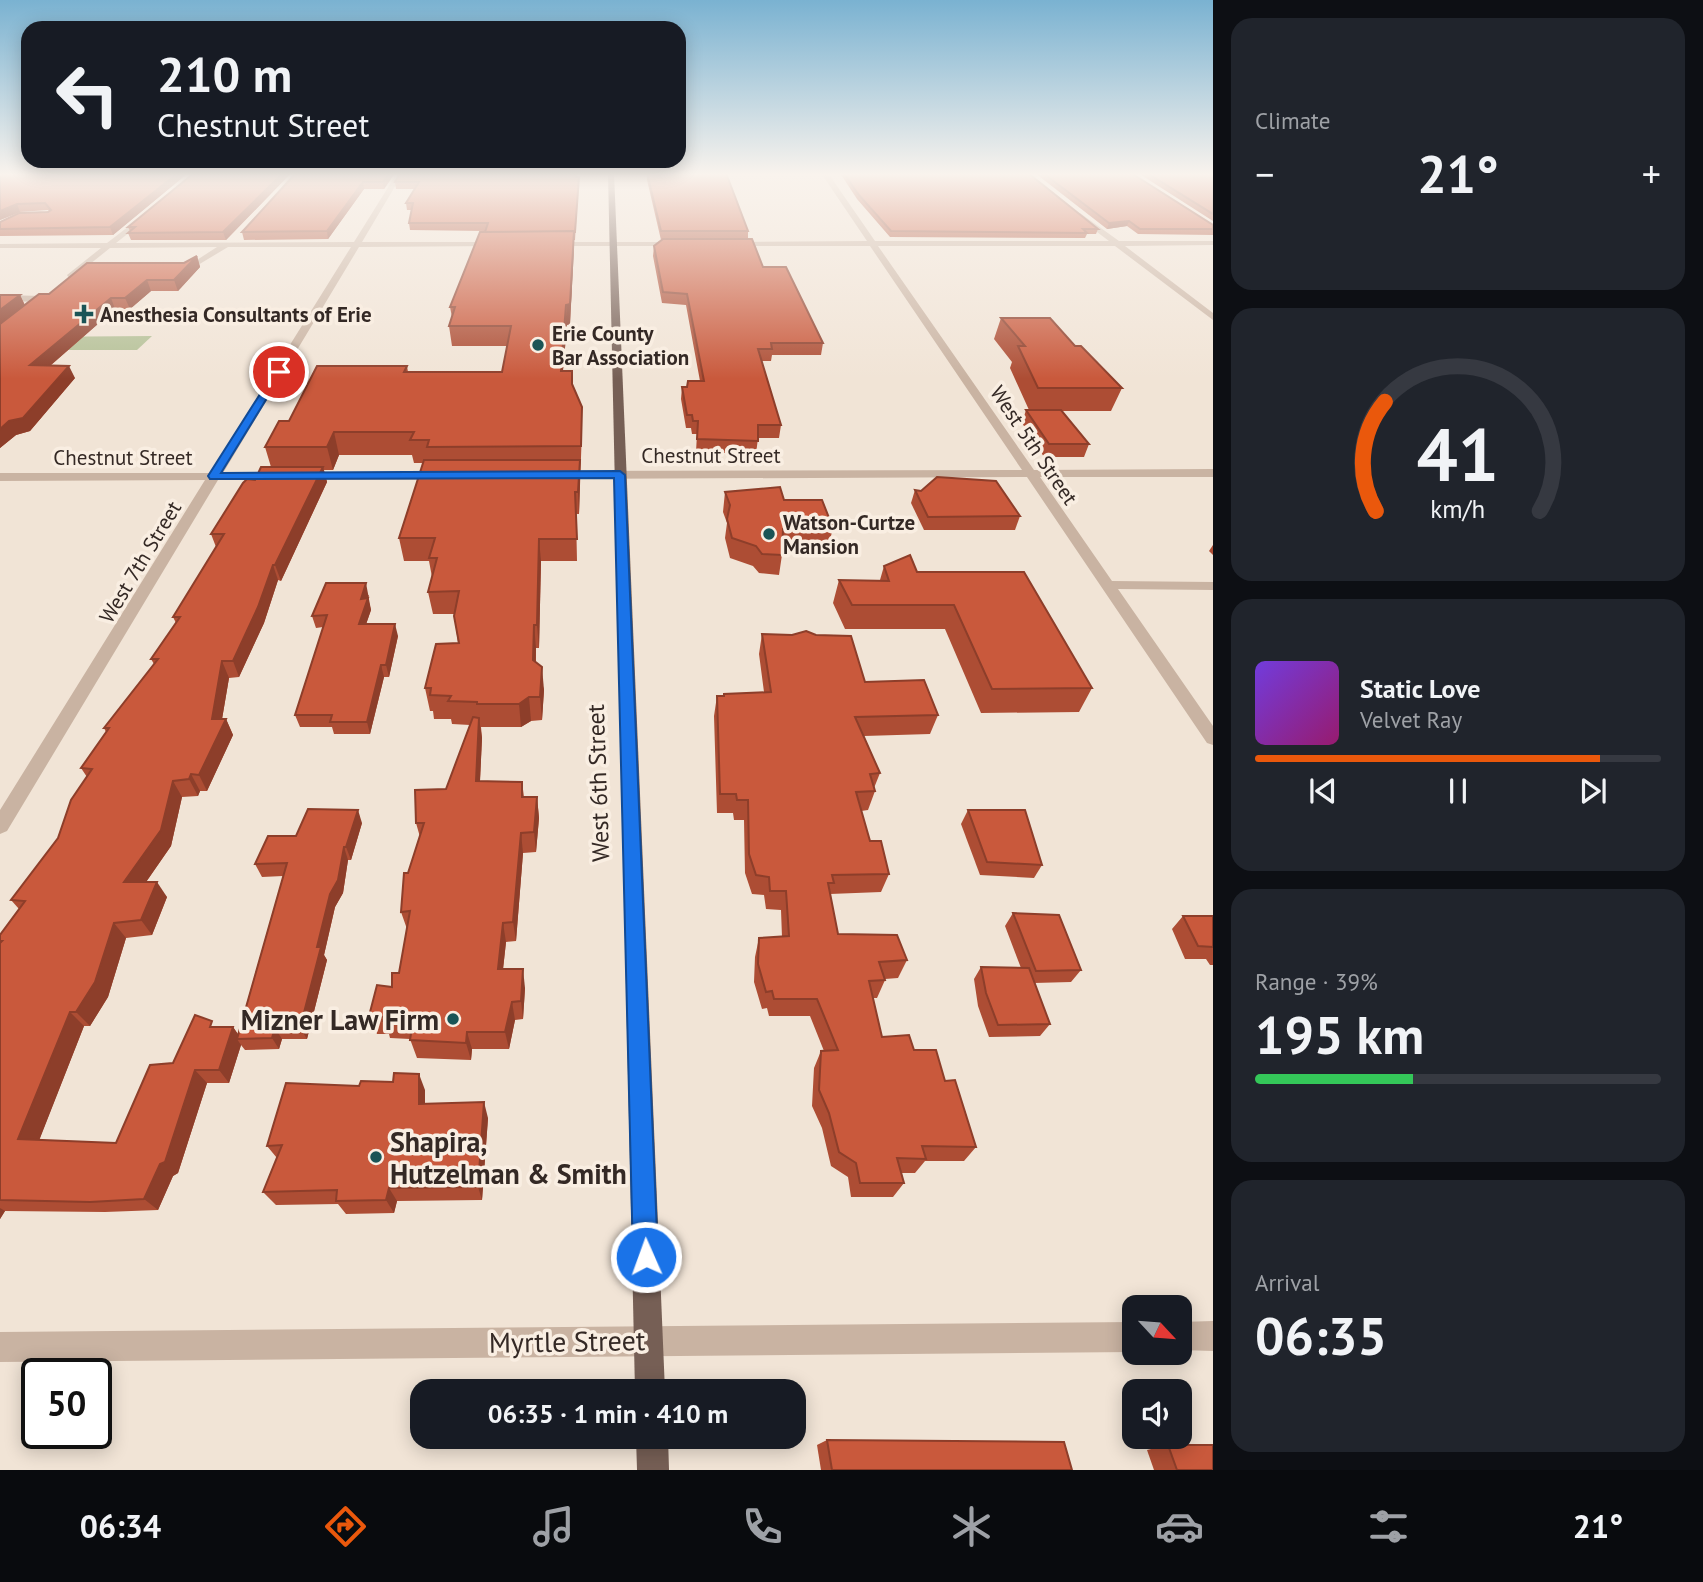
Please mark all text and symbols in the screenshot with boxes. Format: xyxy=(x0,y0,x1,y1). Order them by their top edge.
text: 210 m xyxy=(157,42,292,106)
icon: left xyxy=(42,49,133,140)
text: Chestnut Street xyxy=(157,104,369,146)
text: Climate xyxy=(1255,106,1330,135)
text: 21° xyxy=(1417,140,1499,207)
text: − xyxy=(1255,149,1274,198)
text: + xyxy=(1642,149,1661,198)
place label: Anesthesia Consultants of Erie xyxy=(100,301,372,328)
marker: Anesthesia Consultants of Erie xyxy=(74,304,94,324)
place label: Erie County Bar Association xyxy=(552,320,689,371)
marker: Erie County Bar Association xyxy=(530,337,546,353)
pin xyxy=(249,342,309,402)
icon: arrive xyxy=(260,353,298,391)
street label: West 5th Street xyxy=(984,380,1084,510)
text: 41 xyxy=(1417,407,1499,501)
street label: Chestnut Street xyxy=(641,442,781,469)
street label: Chestnut Street xyxy=(53,444,193,471)
text: km/h xyxy=(1431,492,1485,524)
street label: West 7th Street xyxy=(93,496,187,628)
place label: Watson-Curtze Mansion xyxy=(783,509,915,560)
marker: Watson-Curtze Mansion xyxy=(761,526,777,542)
text: Static Love xyxy=(1360,672,1481,705)
street label: West 6th Street xyxy=(580,704,616,862)
text: Velvet Ray xyxy=(1360,705,1462,734)
icon: previous xyxy=(1304,772,1342,810)
icon: pause xyxy=(1439,772,1477,810)
icon: next xyxy=(1574,772,1612,810)
text: Range · 39% xyxy=(1255,967,1378,996)
place label: Mizner Law Firm xyxy=(241,1001,439,1038)
text: 195 km xyxy=(1255,1001,1424,1068)
marker: Mizner Law Firm xyxy=(445,1011,461,1027)
place label: Shapira, Hutzelman & Smith xyxy=(390,1123,627,1192)
marker: Shapira, Hutzelman & Smith xyxy=(368,1149,384,1165)
position arrow xyxy=(609,1220,683,1294)
text: Arrival xyxy=(1255,1268,1319,1297)
north arrow xyxy=(1122,1295,1192,1365)
map controls xyxy=(1122,1295,1192,1449)
text: 06:35 xyxy=(1255,1302,1387,1369)
street label: Myrtle Street xyxy=(488,1321,646,1361)
speed limit sign: 50 xyxy=(21,1358,112,1449)
button: sound xyxy=(1122,1379,1192,1449)
text: 06:35 · 1 min · 410 m xyxy=(488,1397,728,1430)
icon: directions xyxy=(321,1502,370,1551)
icon: music xyxy=(529,1502,578,1551)
icon: phone xyxy=(738,1502,787,1551)
icon: climate xyxy=(947,1502,996,1551)
icon: car xyxy=(1155,1502,1204,1551)
icon: filters xyxy=(1364,1502,1413,1551)
text: 06:34 xyxy=(80,1505,161,1547)
text: 21° xyxy=(1573,1505,1623,1547)

